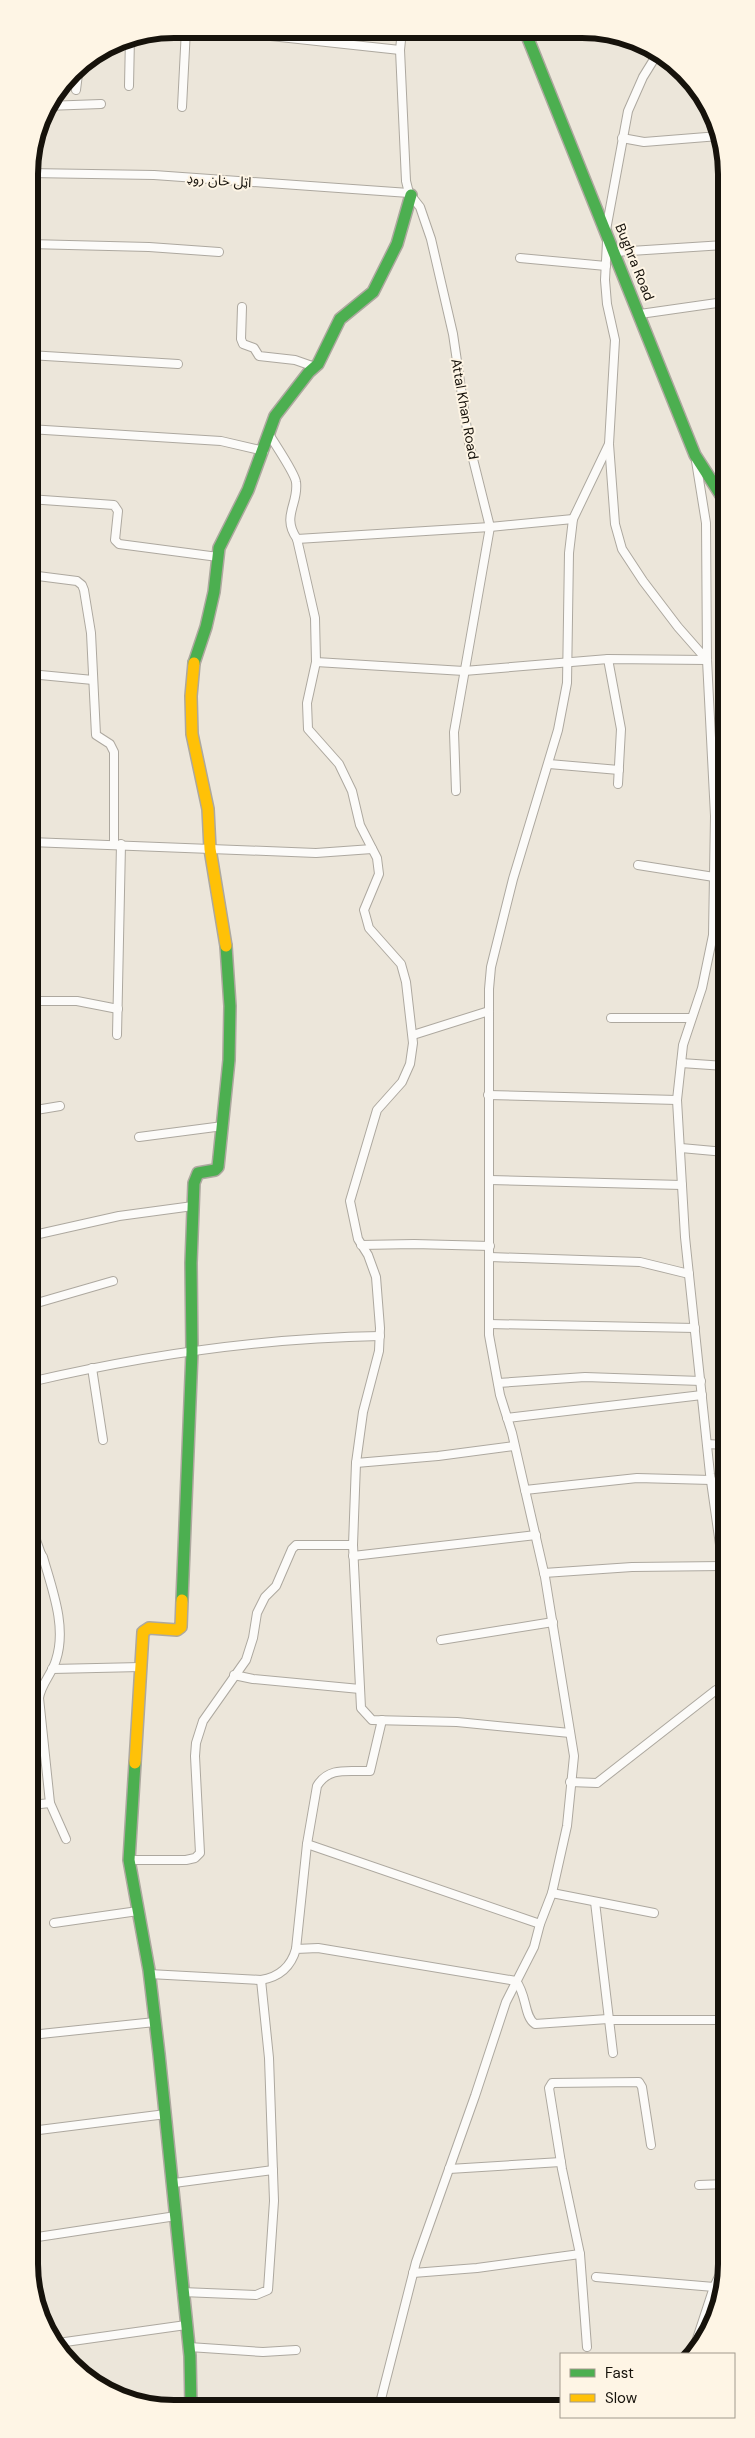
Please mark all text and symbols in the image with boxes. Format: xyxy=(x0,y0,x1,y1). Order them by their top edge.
street label: اټل خان روډ xyxy=(186,169,252,191)
street label: Bughra Road xyxy=(611,221,659,303)
street label: Attal Khan Road xyxy=(447,357,483,461)
legend xyxy=(560,2353,735,2418)
text: Fast xyxy=(605,2363,634,2383)
text: Slow xyxy=(605,2388,638,2408)

